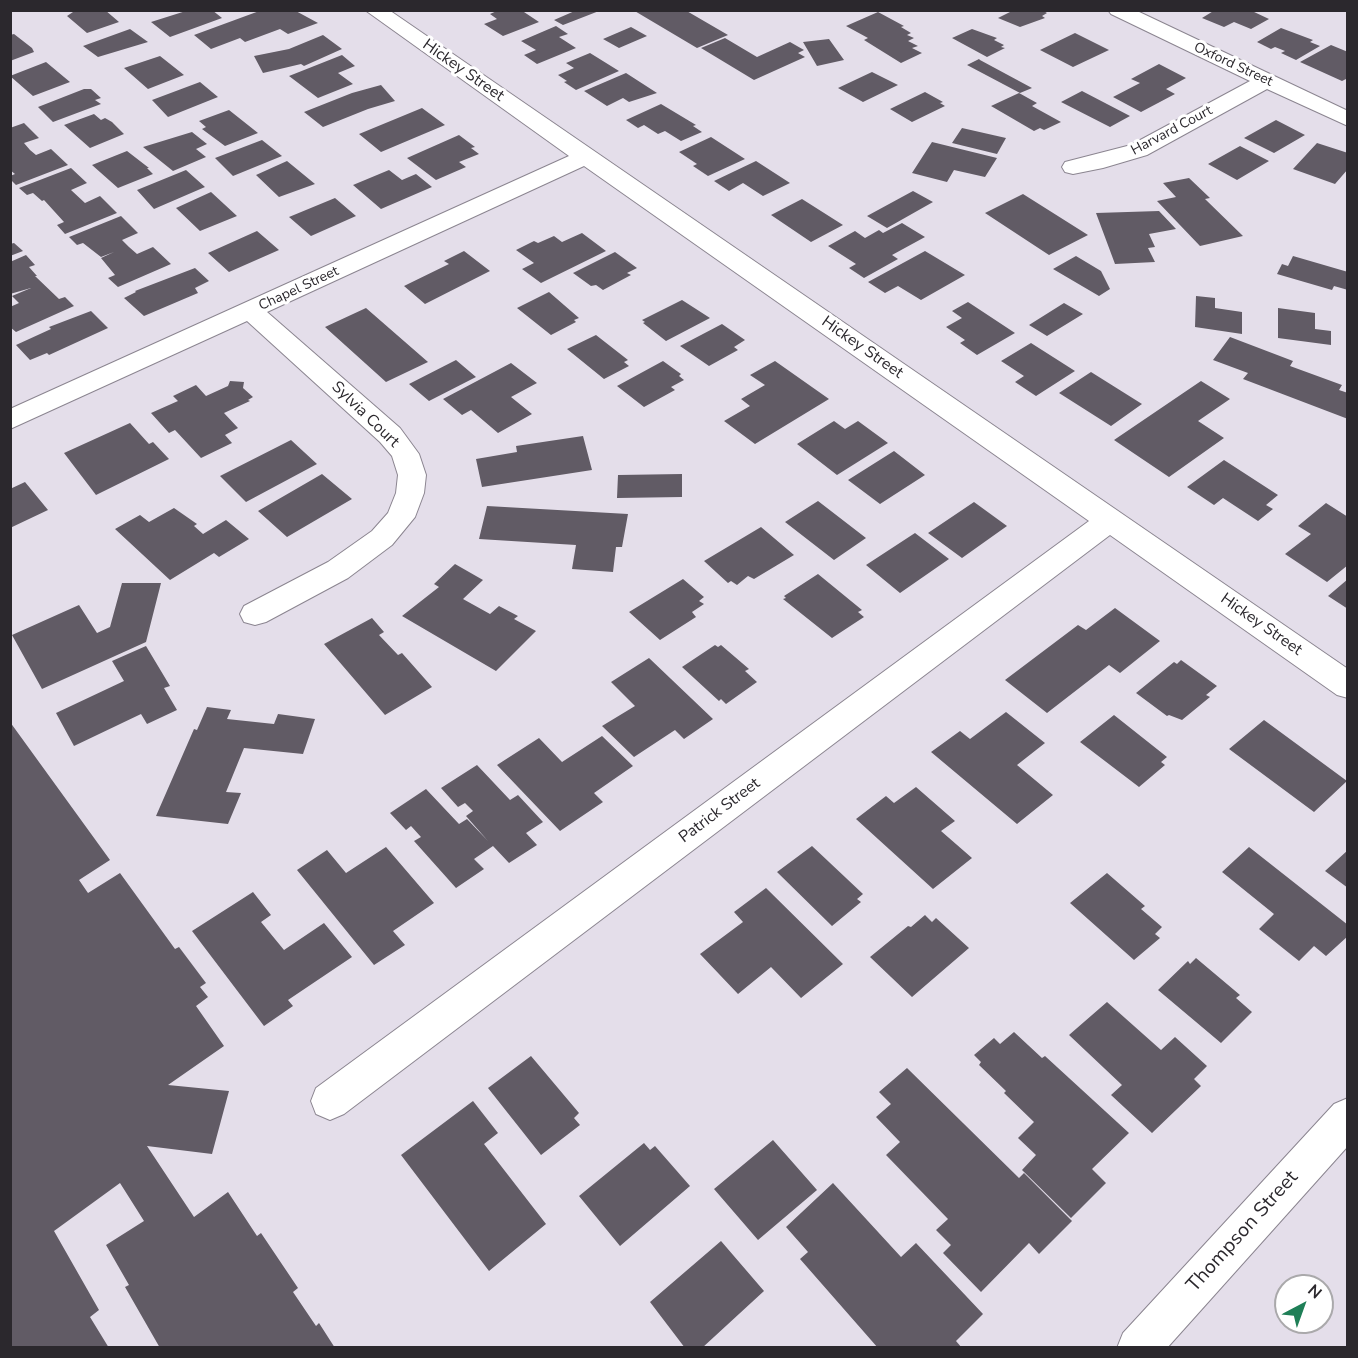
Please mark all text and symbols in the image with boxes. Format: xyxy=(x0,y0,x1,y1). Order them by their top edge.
street label: Hickey Street xyxy=(418,36,508,106)
street label: Oxford Street xyxy=(1191,39,1275,91)
street label: Harvard Court xyxy=(1129,103,1215,159)
street label: Chapel Street xyxy=(256,263,342,315)
street label: Hickey Street xyxy=(817,313,907,383)
street label: Sylvia Court xyxy=(327,378,403,452)
street label: Hickey Street xyxy=(1216,590,1306,660)
street label: Patrick Street xyxy=(676,774,764,848)
street label: Thompson Street xyxy=(1182,1166,1304,1298)
north arrow xyxy=(1274,1274,1334,1334)
text: N xyxy=(1303,1280,1326,1304)

